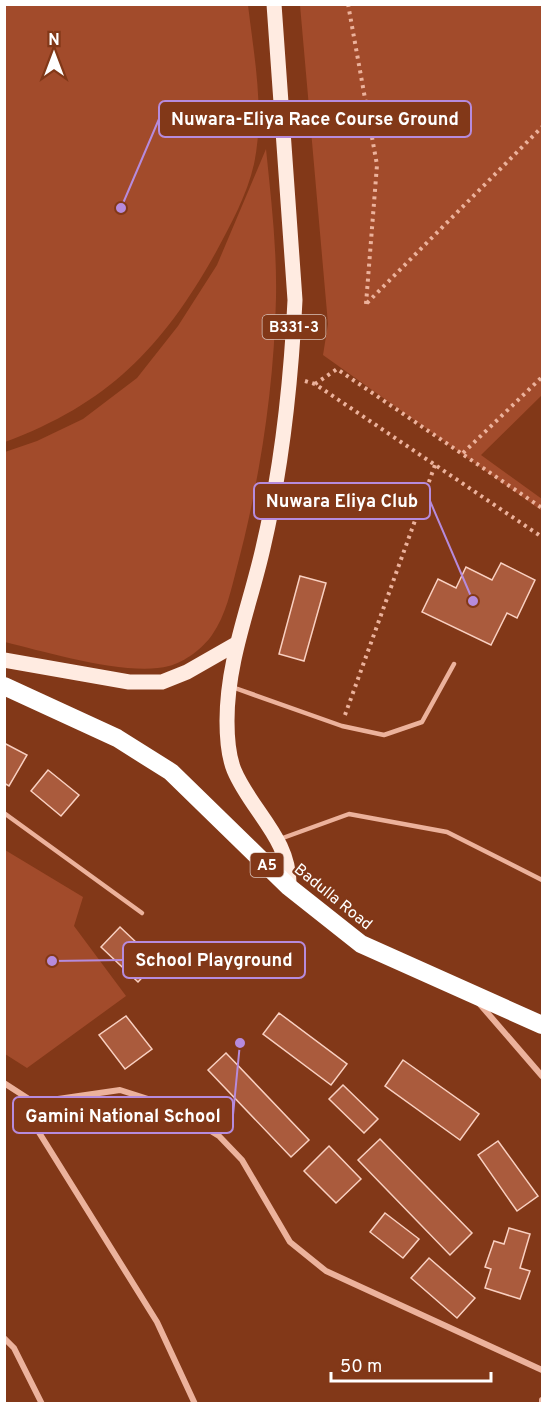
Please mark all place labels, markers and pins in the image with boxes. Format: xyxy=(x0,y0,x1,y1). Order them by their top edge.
callout: Nuwara-Eliya Race Course Ground xyxy=(159,101,471,137)
callout: Nuwara Eliya Club xyxy=(254,483,430,519)
callout: School Playground xyxy=(123,942,305,978)
callout: Gamini National School xyxy=(13,1097,233,1133)

